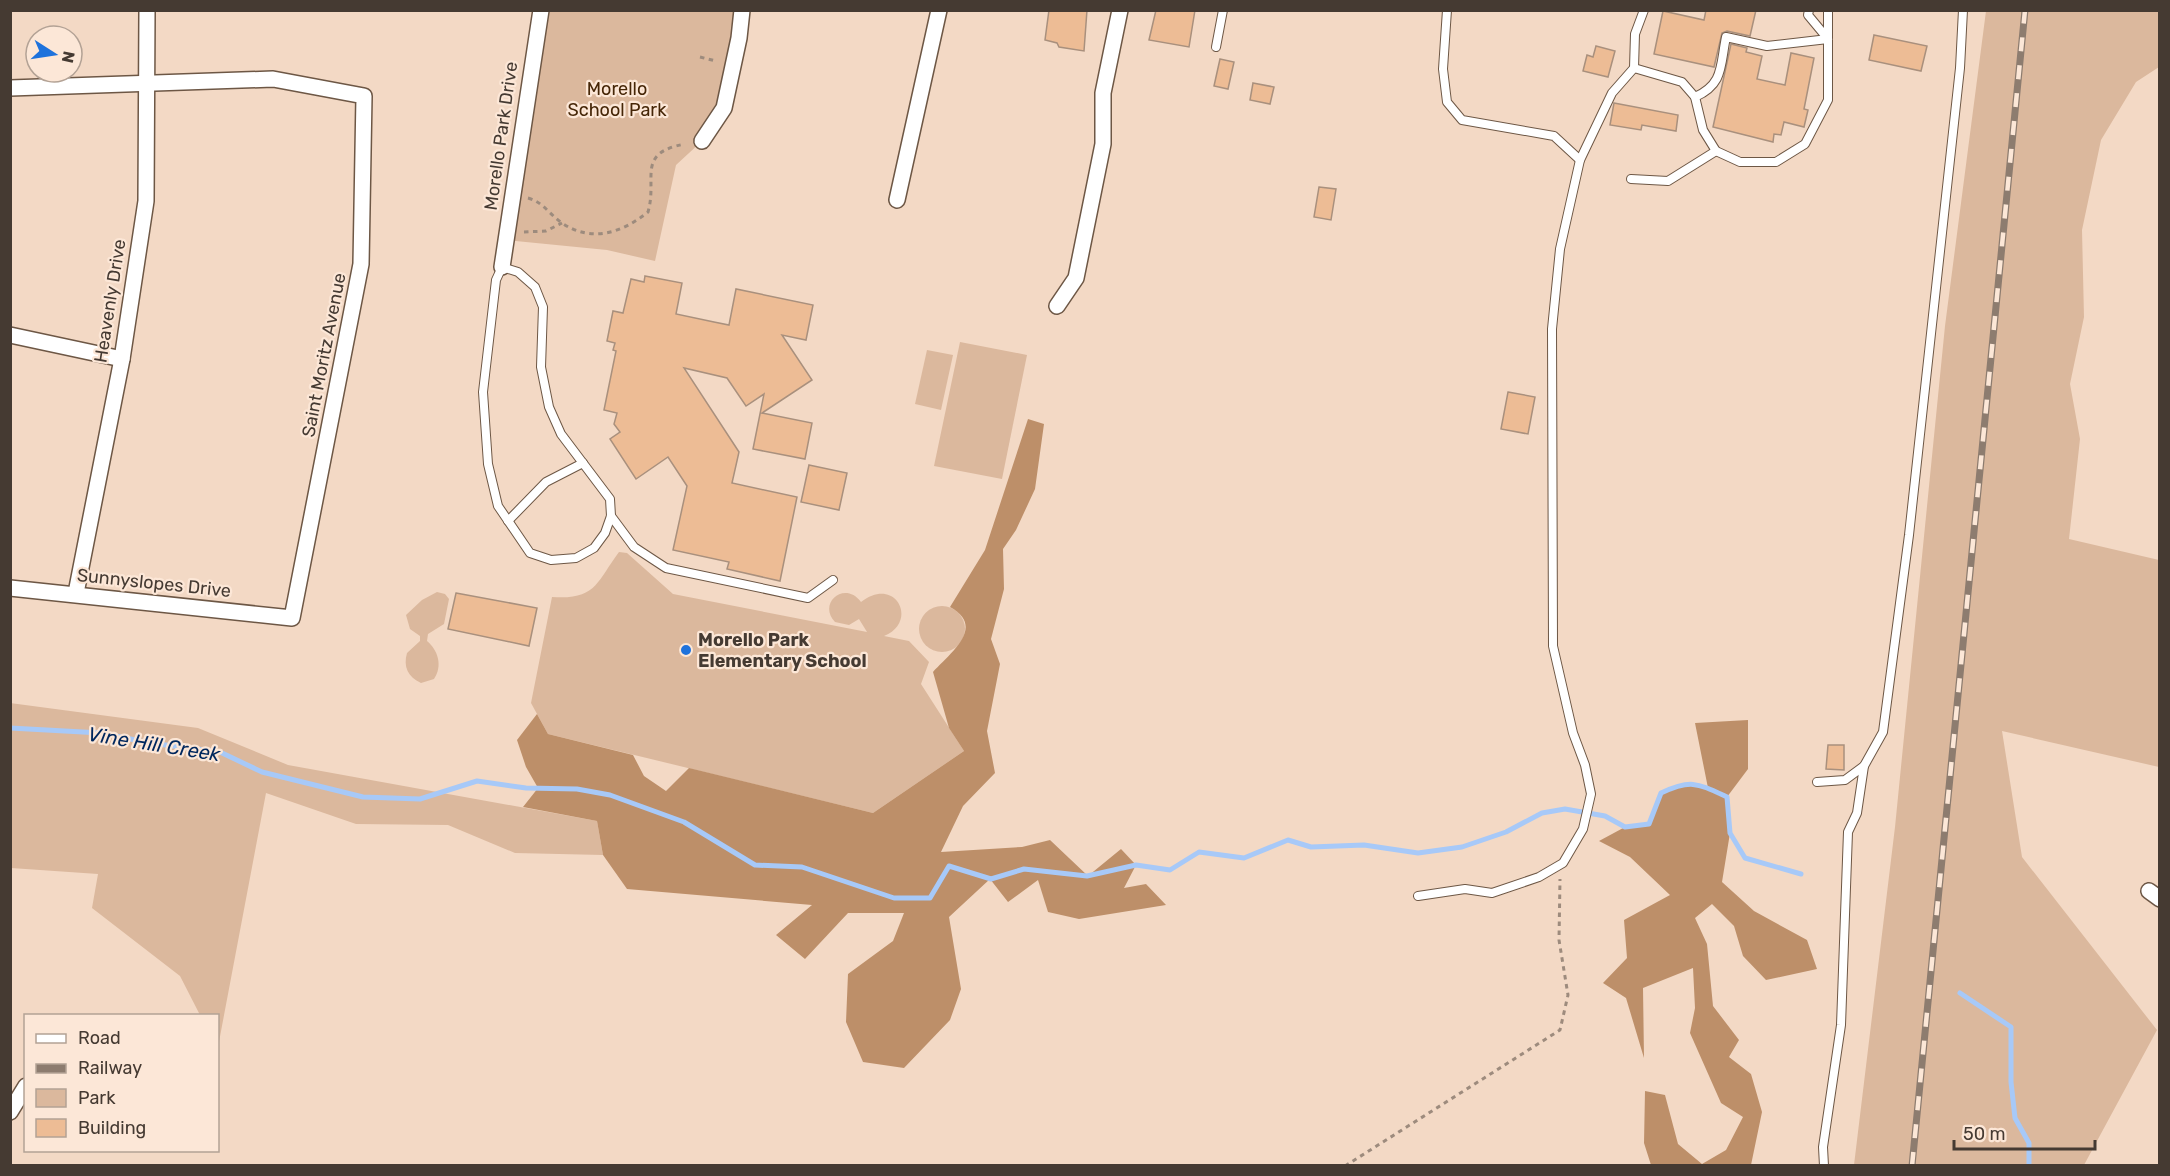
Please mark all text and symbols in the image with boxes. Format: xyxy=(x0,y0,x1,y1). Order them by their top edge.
north arrow xyxy=(24,24,84,84)
text: N xyxy=(58,49,79,65)
street label: Morello Park Drive xyxy=(480,60,522,212)
park label: Morello School Park xyxy=(568,78,667,121)
street label: Heavenly Drive xyxy=(89,238,131,364)
street label: Saint Moritz Avenue xyxy=(297,271,351,439)
street label: Sunnyslopes Drive xyxy=(76,564,232,602)
place label: Morello Park Elementary School xyxy=(698,629,867,672)
marker: Morello Park Elementary School xyxy=(679,643,693,657)
water label: Vine Hill Creek xyxy=(86,722,223,766)
legend xyxy=(24,1014,219,1152)
text: Road xyxy=(78,1027,121,1049)
text: Railway xyxy=(78,1057,142,1079)
text: Park xyxy=(78,1087,116,1109)
scale bar xyxy=(1954,1113,2095,1151)
text: Building xyxy=(78,1117,146,1139)
text: 50 m xyxy=(1963,1123,2006,1145)

